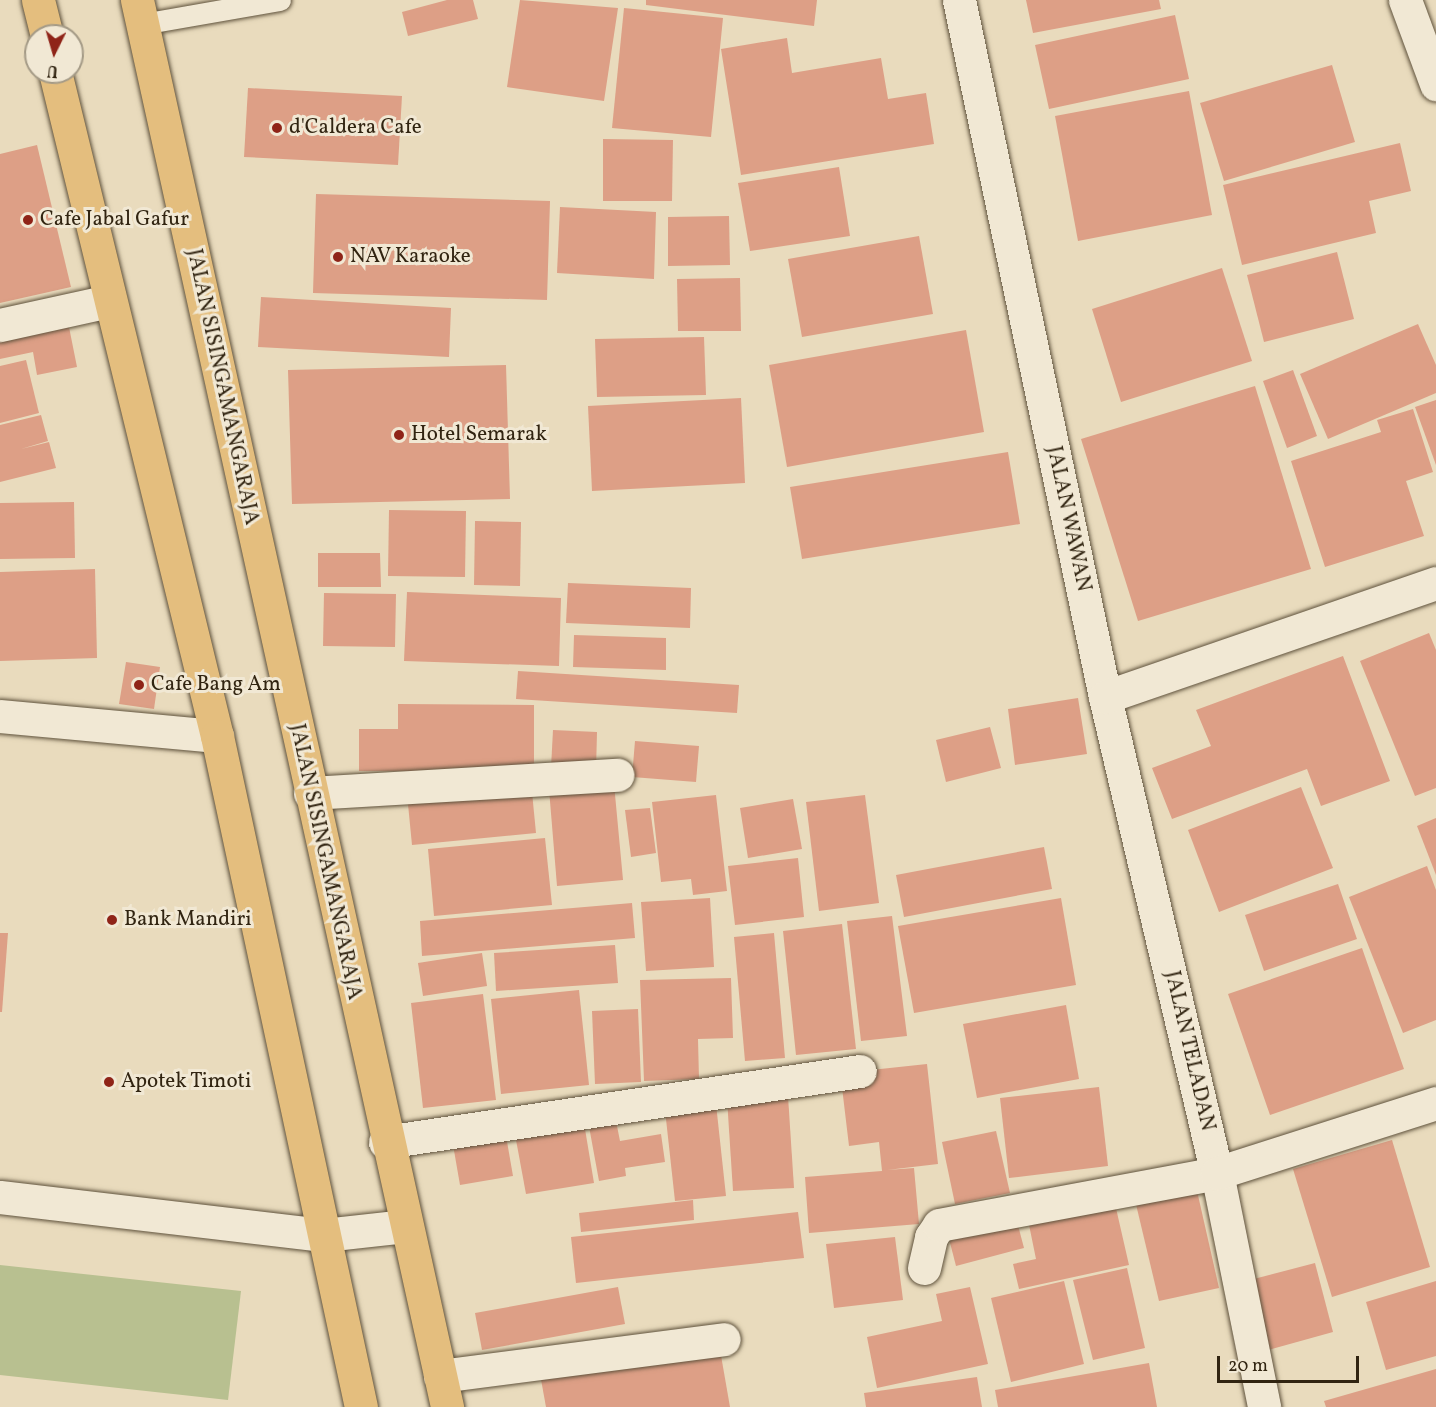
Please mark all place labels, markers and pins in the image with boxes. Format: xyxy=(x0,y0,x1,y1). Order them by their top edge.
place label: d'Caldera Cafe xyxy=(289,115,422,141)
marker: d'Caldera Cafe xyxy=(270,121,284,135)
place label: Cafe Jabal Gafur xyxy=(40,207,189,233)
marker: Cafe Jabal Gafur xyxy=(21,213,35,227)
place label: NAV Karaoke xyxy=(350,244,471,270)
marker: NAV Karaoke xyxy=(331,250,345,264)
place label: Hotel Semarak xyxy=(411,422,547,448)
marker: Hotel Semarak xyxy=(392,428,406,442)
place label: Cafe Bang Am xyxy=(151,672,281,698)
marker: Cafe Bang Am xyxy=(132,678,146,692)
place label: Bank Mandiri xyxy=(124,907,252,933)
marker: Bank Mandiri xyxy=(105,913,119,927)
place label: Apotek Timoti xyxy=(121,1069,252,1095)
marker: Apotek Timoti xyxy=(102,1075,116,1089)

